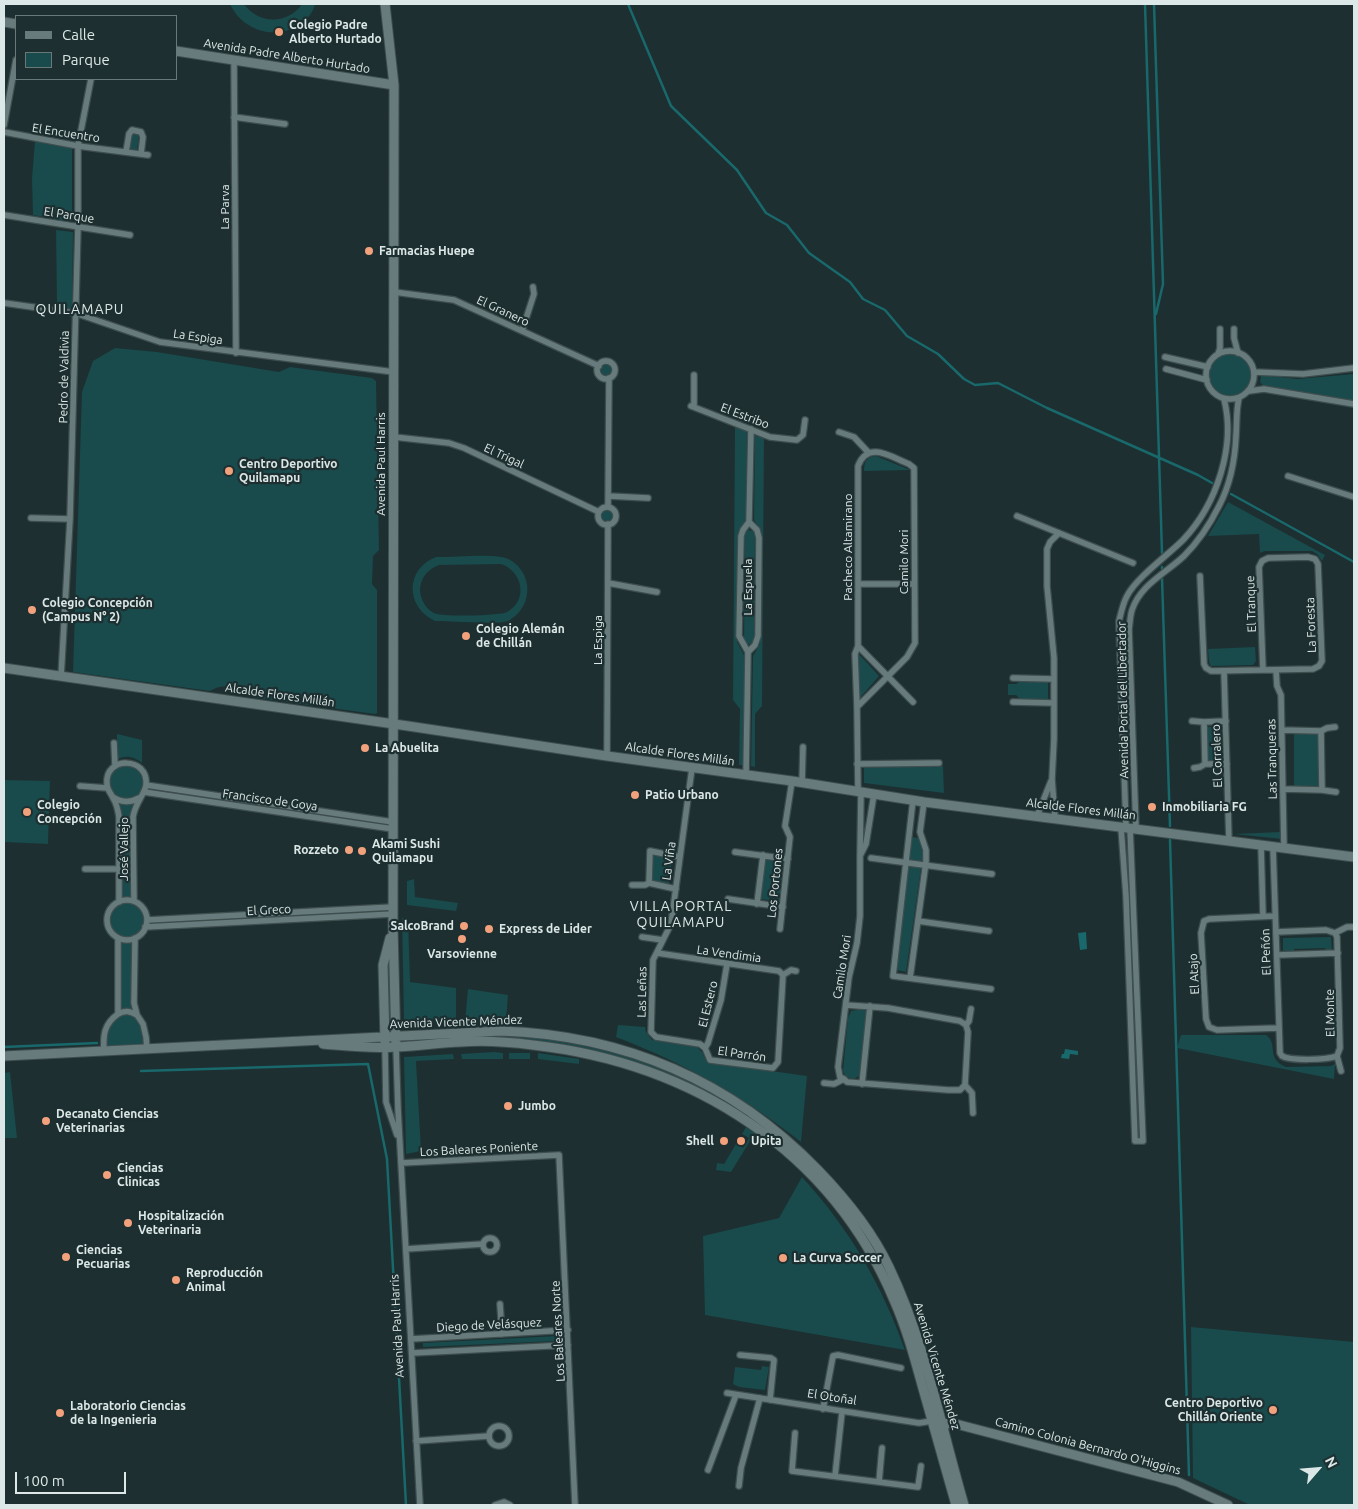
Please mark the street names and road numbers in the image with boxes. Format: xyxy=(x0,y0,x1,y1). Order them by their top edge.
street label: Avenida Padre Alberto Hurtado xyxy=(203,36,371,76)
street label: El Encuentro xyxy=(31,121,101,145)
street label: La Parva xyxy=(218,184,232,230)
street label: El Parque xyxy=(43,204,95,226)
street label: El Granero xyxy=(474,293,532,329)
street label: La Espiga xyxy=(172,326,224,348)
street label: Pedro de Valdivia xyxy=(56,330,72,424)
street label: El Estribo xyxy=(719,400,771,432)
street label: Avenida Paul Harris xyxy=(374,412,388,516)
street label: El Trigal xyxy=(482,440,526,472)
street label: Pacheco Altamirano xyxy=(841,493,855,601)
street label: Camilo Mori xyxy=(897,530,911,594)
street label: La Espuela xyxy=(741,559,755,615)
street label: El Tranque xyxy=(1243,575,1259,633)
street label: La Foresta xyxy=(1303,597,1319,653)
street label: La Espiga xyxy=(591,615,605,665)
street label: Avenida Portal del Libertador xyxy=(1114,621,1132,779)
street label: Alcalde Flores Millán xyxy=(224,680,336,710)
street label: Las Tranqueras xyxy=(1264,719,1280,799)
street label: El Corralero xyxy=(1209,724,1225,788)
street label: Alcalde Flores Millán xyxy=(624,739,736,769)
street label: Francisco de Goya xyxy=(221,786,319,814)
street label: Alcalde Flores Millán xyxy=(1025,795,1137,823)
street label: José Vallejo xyxy=(117,817,131,881)
street label: La Viña xyxy=(659,841,679,881)
street label: Los Portones xyxy=(764,847,786,919)
street label: El Greco xyxy=(247,902,291,918)
street label: El Peñón xyxy=(1258,928,1274,976)
street label: Camilo Mori xyxy=(830,934,854,1000)
street label: La Vendimia xyxy=(696,942,762,966)
street label: El Atajo xyxy=(1186,953,1202,995)
street label: Las Leñas xyxy=(634,966,650,1018)
street label: El Estero xyxy=(695,979,721,1029)
street label: El Monte xyxy=(1322,989,1338,1037)
street label: Avenida Vicente Méndez xyxy=(389,1012,523,1032)
street label: El Parrón xyxy=(717,1043,767,1065)
street label: Los Baleares Poniente xyxy=(419,1139,539,1159)
street label: Avenida Paul Harris xyxy=(387,1274,407,1378)
street label: Los Baleares Norte xyxy=(548,1280,568,1382)
street label: Avenida Vicente Méndez xyxy=(911,1300,963,1432)
street label: Diego de Velásquez xyxy=(436,1315,542,1335)
street label: El Otoñal xyxy=(806,1386,858,1408)
street label: Camino Colonia Bernardo O'Higgins xyxy=(993,1414,1183,1478)

